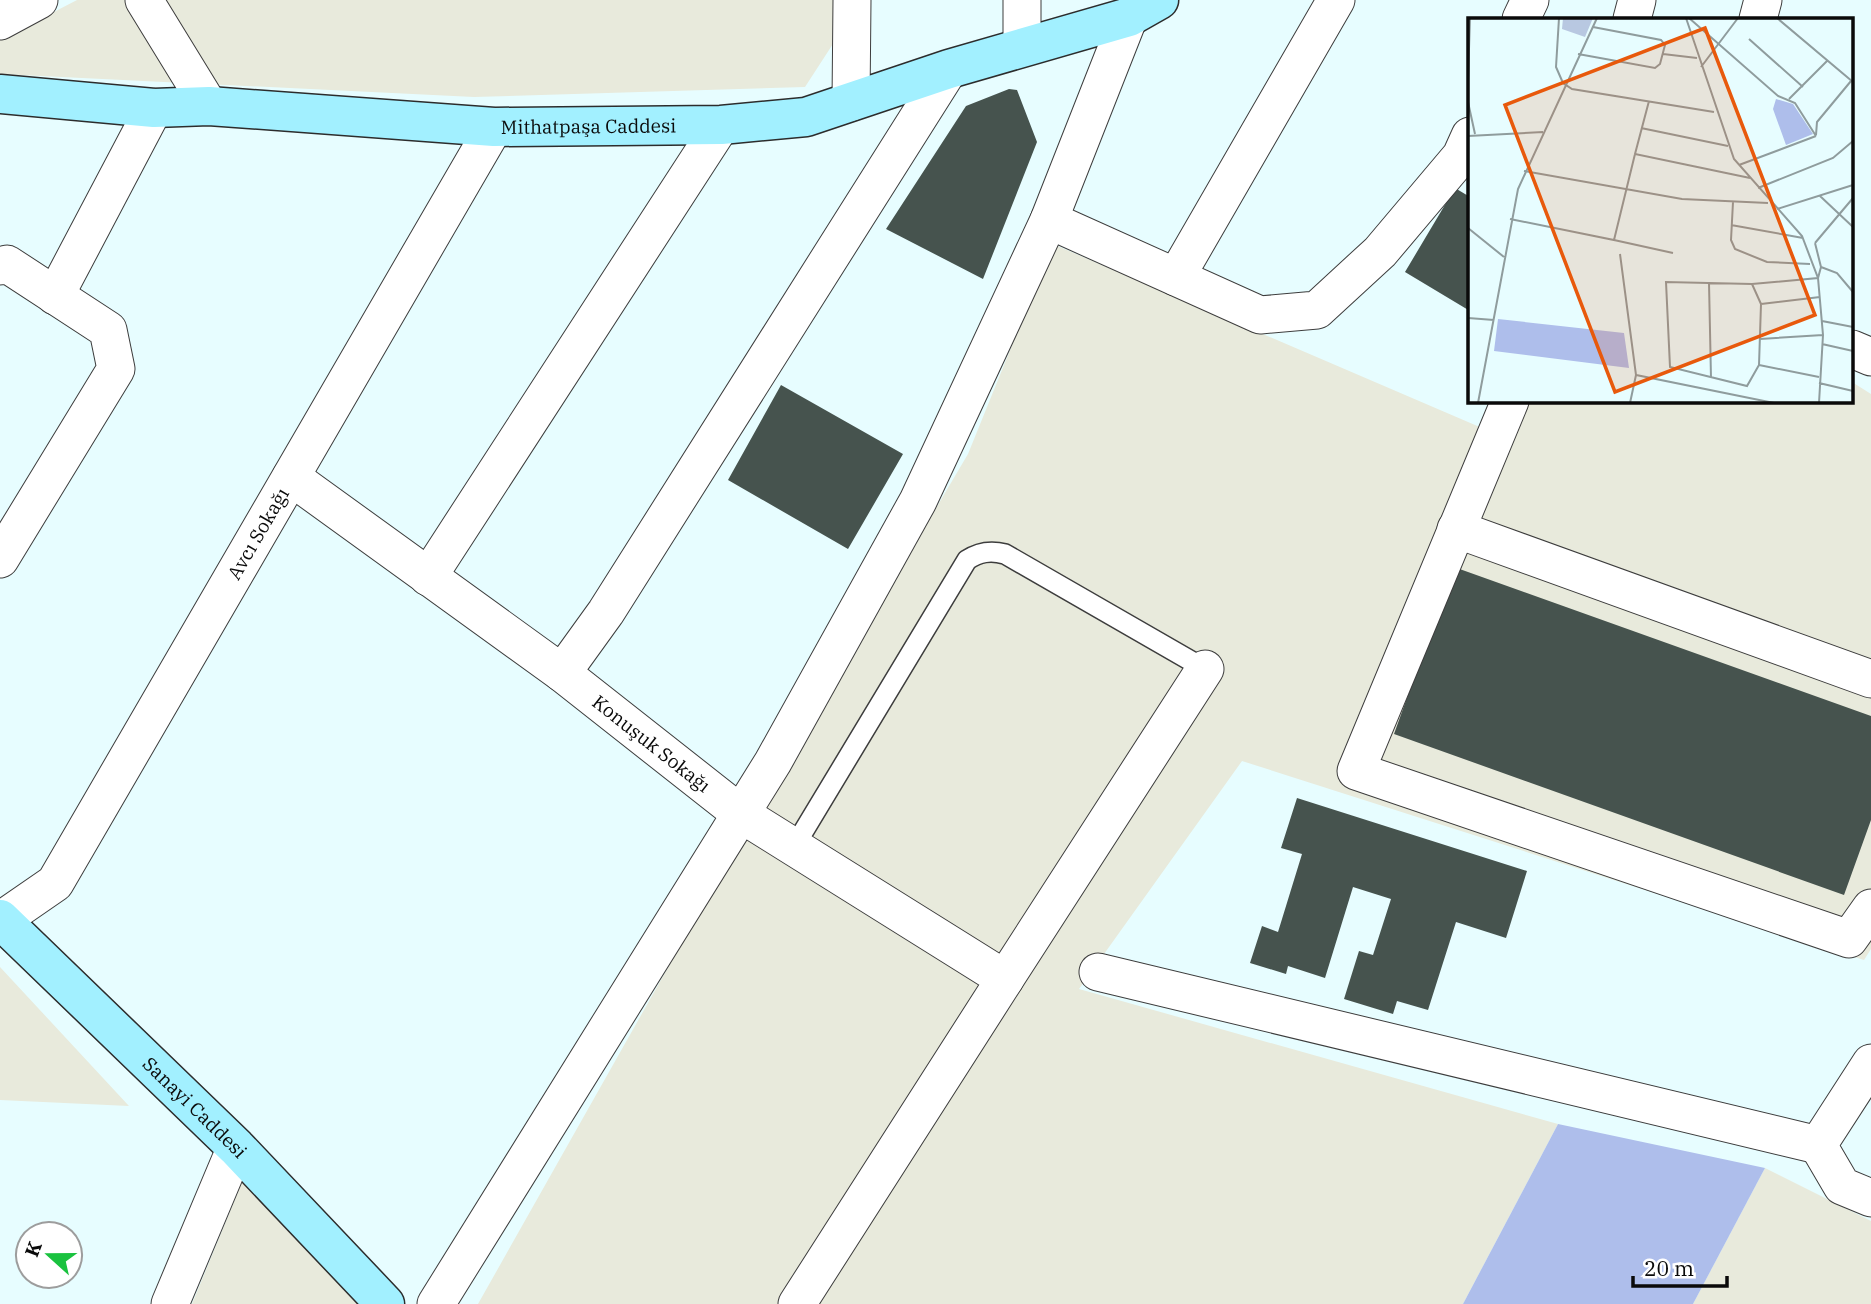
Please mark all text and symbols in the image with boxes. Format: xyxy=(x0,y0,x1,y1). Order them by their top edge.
inset map xyxy=(1468,18,1854,402)
street label: Mithatpaşa Caddesi xyxy=(501,113,676,139)
street label: Avcı Sokağı xyxy=(222,483,294,584)
street label: Konuşuk Sokağı xyxy=(588,690,715,797)
street label: Sanayi Caddesi xyxy=(138,1052,252,1163)
north arrow xyxy=(14,1220,84,1290)
text: K xyxy=(19,1237,47,1260)
scale bar xyxy=(1633,1244,1728,1288)
text: 20 m xyxy=(1644,1254,1694,1282)

